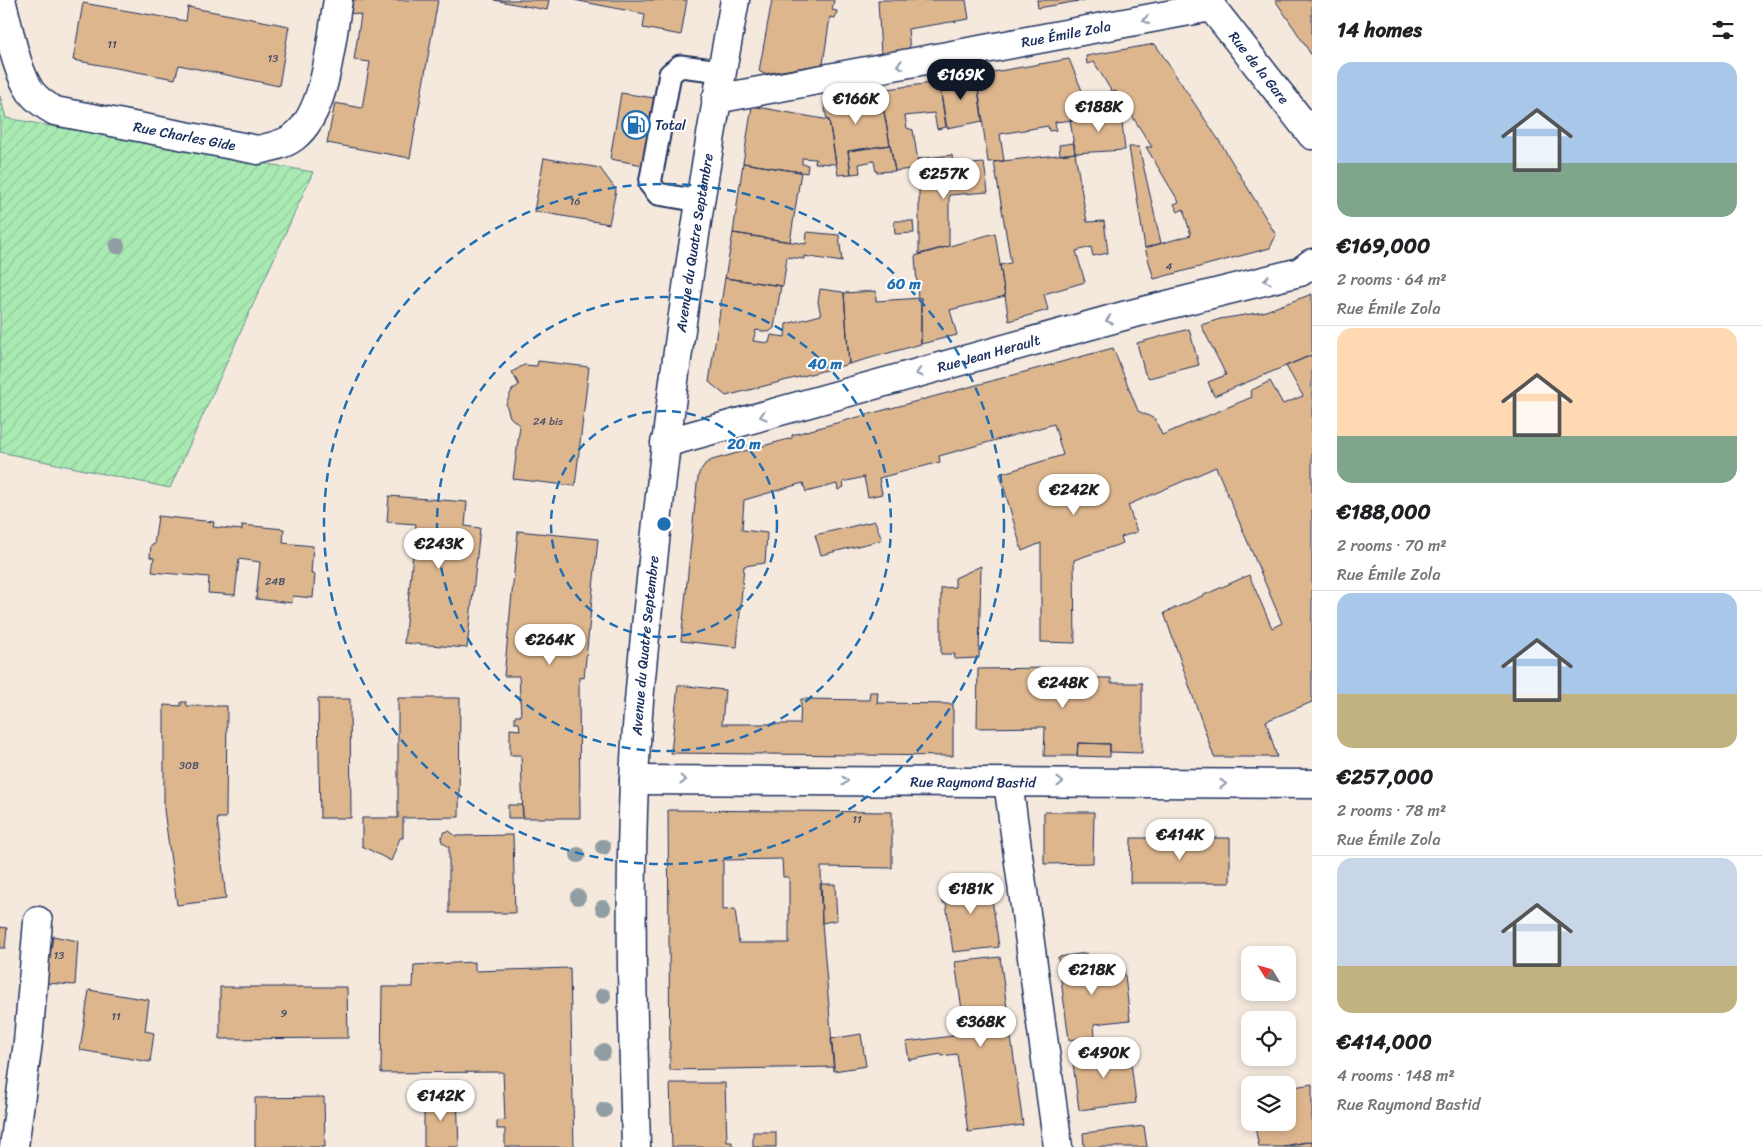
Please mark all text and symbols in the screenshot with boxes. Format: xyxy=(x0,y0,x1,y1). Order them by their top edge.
text: 14 homes xyxy=(1337,11,1422,49)
street label: Rue Émile Zola xyxy=(1019,14,1113,55)
one-way arrow xyxy=(1142,14,1151,24)
icon: filters xyxy=(1709,16,1737,44)
street label: Rue de la Gare xyxy=(1222,26,1296,110)
house number: 11 xyxy=(107,35,117,54)
house number: 13 xyxy=(268,49,278,68)
pin: €169K xyxy=(926,58,996,101)
one-way arrow xyxy=(896,59,905,69)
text: €169K xyxy=(938,60,984,89)
pin: €166K xyxy=(821,82,891,125)
text: €166K xyxy=(833,84,879,113)
pin: €188K xyxy=(1064,90,1134,133)
text: €188K xyxy=(1076,92,1122,121)
icon: home xyxy=(1492,95,1582,185)
fuel station icon: Total xyxy=(621,110,651,140)
place label: Total xyxy=(655,113,687,138)
street label: Rue Charles Gide xyxy=(131,114,238,159)
street label: Avenue du Quatre Septembre xyxy=(669,151,721,335)
pin: €257K xyxy=(909,158,979,200)
text: €257K xyxy=(920,159,968,188)
house number: 16 xyxy=(570,192,580,211)
text: €169,000 xyxy=(1337,227,1430,265)
house number: 4 xyxy=(1166,257,1173,276)
text: 2 rooms · 64 m² xyxy=(1337,265,1447,294)
text: 60 m xyxy=(886,271,921,297)
one-way arrow xyxy=(1263,274,1271,285)
text: Rue Émile Zola xyxy=(1337,294,1440,323)
one-way arrow xyxy=(1105,314,1114,325)
street label: Rue Jean Herault xyxy=(935,328,1043,380)
text: 40 m xyxy=(807,351,843,377)
icon: home xyxy=(1492,360,1582,450)
one-way arrow xyxy=(915,367,924,378)
one-way arrow xyxy=(759,411,767,421)
house number: 24 bis xyxy=(533,412,564,431)
text: 20 m xyxy=(726,431,761,457)
pin: €242K xyxy=(1039,474,1109,516)
text: €242K xyxy=(1050,475,1098,504)
text: €188,000 xyxy=(1337,493,1431,531)
centre of rings xyxy=(655,515,673,533)
pin: €243K xyxy=(404,528,474,570)
text: €243K xyxy=(415,529,463,558)
text: 2 rooms · 70 m² xyxy=(1337,531,1447,560)
street label: Avenue du Quatre Septembre xyxy=(624,554,666,737)
text: Rue Émile Zola xyxy=(1337,560,1440,589)
house number: 24B xyxy=(265,572,285,591)
pin: €264K xyxy=(515,624,585,666)
text: €264K xyxy=(526,625,574,654)
icon: home xyxy=(1492,625,1582,715)
pin: €248K xyxy=(1028,666,1098,709)
text: €248K xyxy=(1038,668,1088,697)
house number: 30B xyxy=(179,756,199,775)
text: €257,000 xyxy=(1337,758,1433,796)
street label: Rue Raymond Bastid xyxy=(910,770,1037,795)
one-way arrow xyxy=(679,775,687,785)
one-way arrow xyxy=(842,776,849,786)
one-way arrow xyxy=(1056,777,1064,788)
one-way arrow xyxy=(1219,779,1227,789)
text: 2 rooms · 78 m² xyxy=(1337,796,1446,825)
house number: 11 xyxy=(852,810,862,829)
pin: €414K xyxy=(1145,818,1215,861)
text: €414K xyxy=(1156,820,1204,849)
text: Rue Émile Zola xyxy=(1337,825,1440,854)
pin: €181K xyxy=(936,872,1006,915)
text: €181K xyxy=(949,874,993,903)
icon: home xyxy=(1492,890,1582,980)
house number: 13 xyxy=(54,946,64,965)
north arrow xyxy=(1241,946,1296,1001)
map controls xyxy=(1241,946,1296,1131)
pin: €218K xyxy=(1057,954,1127,996)
text: €218K xyxy=(1069,955,1115,984)
house number: 9 xyxy=(281,1004,288,1023)
pin: €368K xyxy=(946,1006,1016,1048)
house number: 11 xyxy=(111,1007,121,1026)
text: €368K xyxy=(957,1007,1005,1036)
button: locate xyxy=(1241,1011,1296,1066)
text: €414,000 xyxy=(1337,1023,1432,1061)
pin: €490K xyxy=(1069,1036,1139,1079)
text: €490K xyxy=(1079,1038,1129,1067)
text: 4 rooms · 148 m² xyxy=(1337,1061,1455,1090)
button: layers xyxy=(1241,1076,1296,1131)
pin: €142K xyxy=(406,1080,476,1122)
text: €142K xyxy=(418,1081,464,1110)
text: Rue Raymond Bastid xyxy=(1337,1090,1480,1119)

